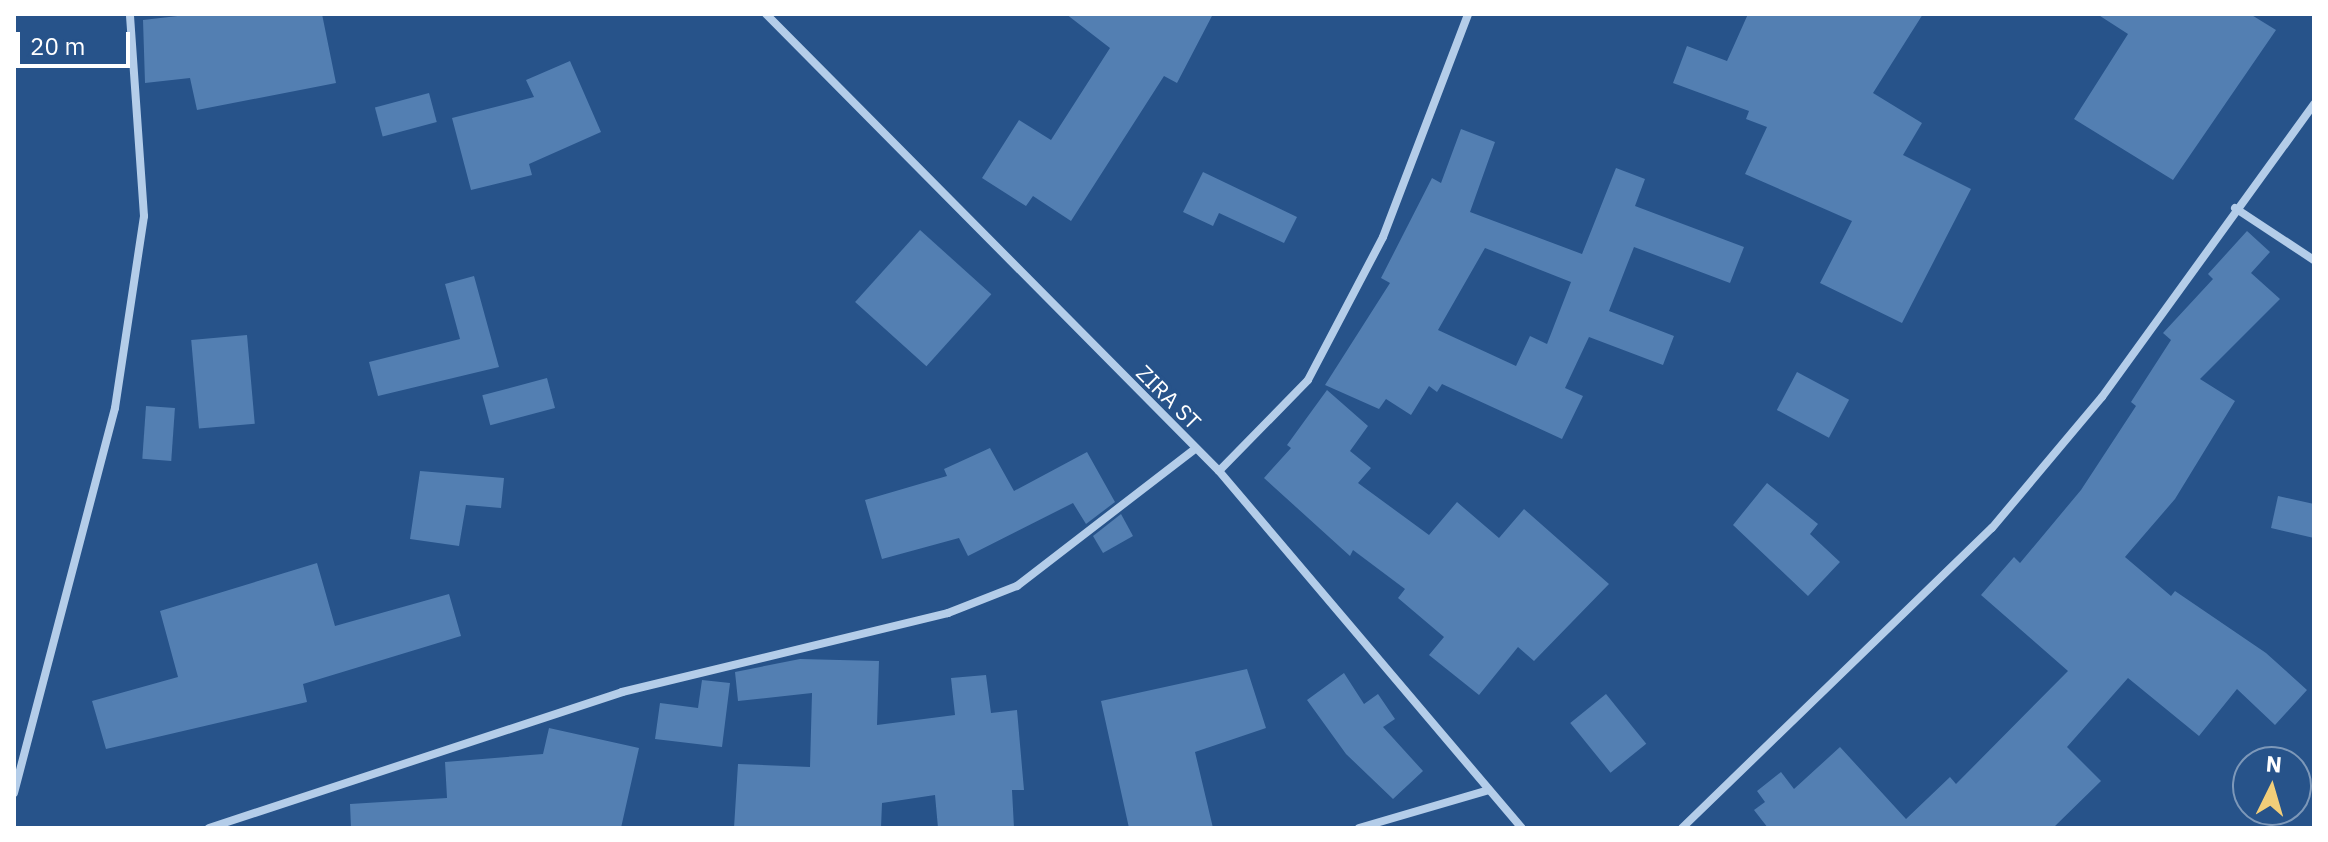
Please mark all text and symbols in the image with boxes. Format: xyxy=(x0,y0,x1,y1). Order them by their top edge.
scale bar xyxy=(20,16,134,66)
text: 20 m xyxy=(30,30,85,62)
street label: ZIRA ST xyxy=(1131,359,1207,435)
north arrow xyxy=(2232,746,2312,826)
text: N xyxy=(2265,748,2283,779)

